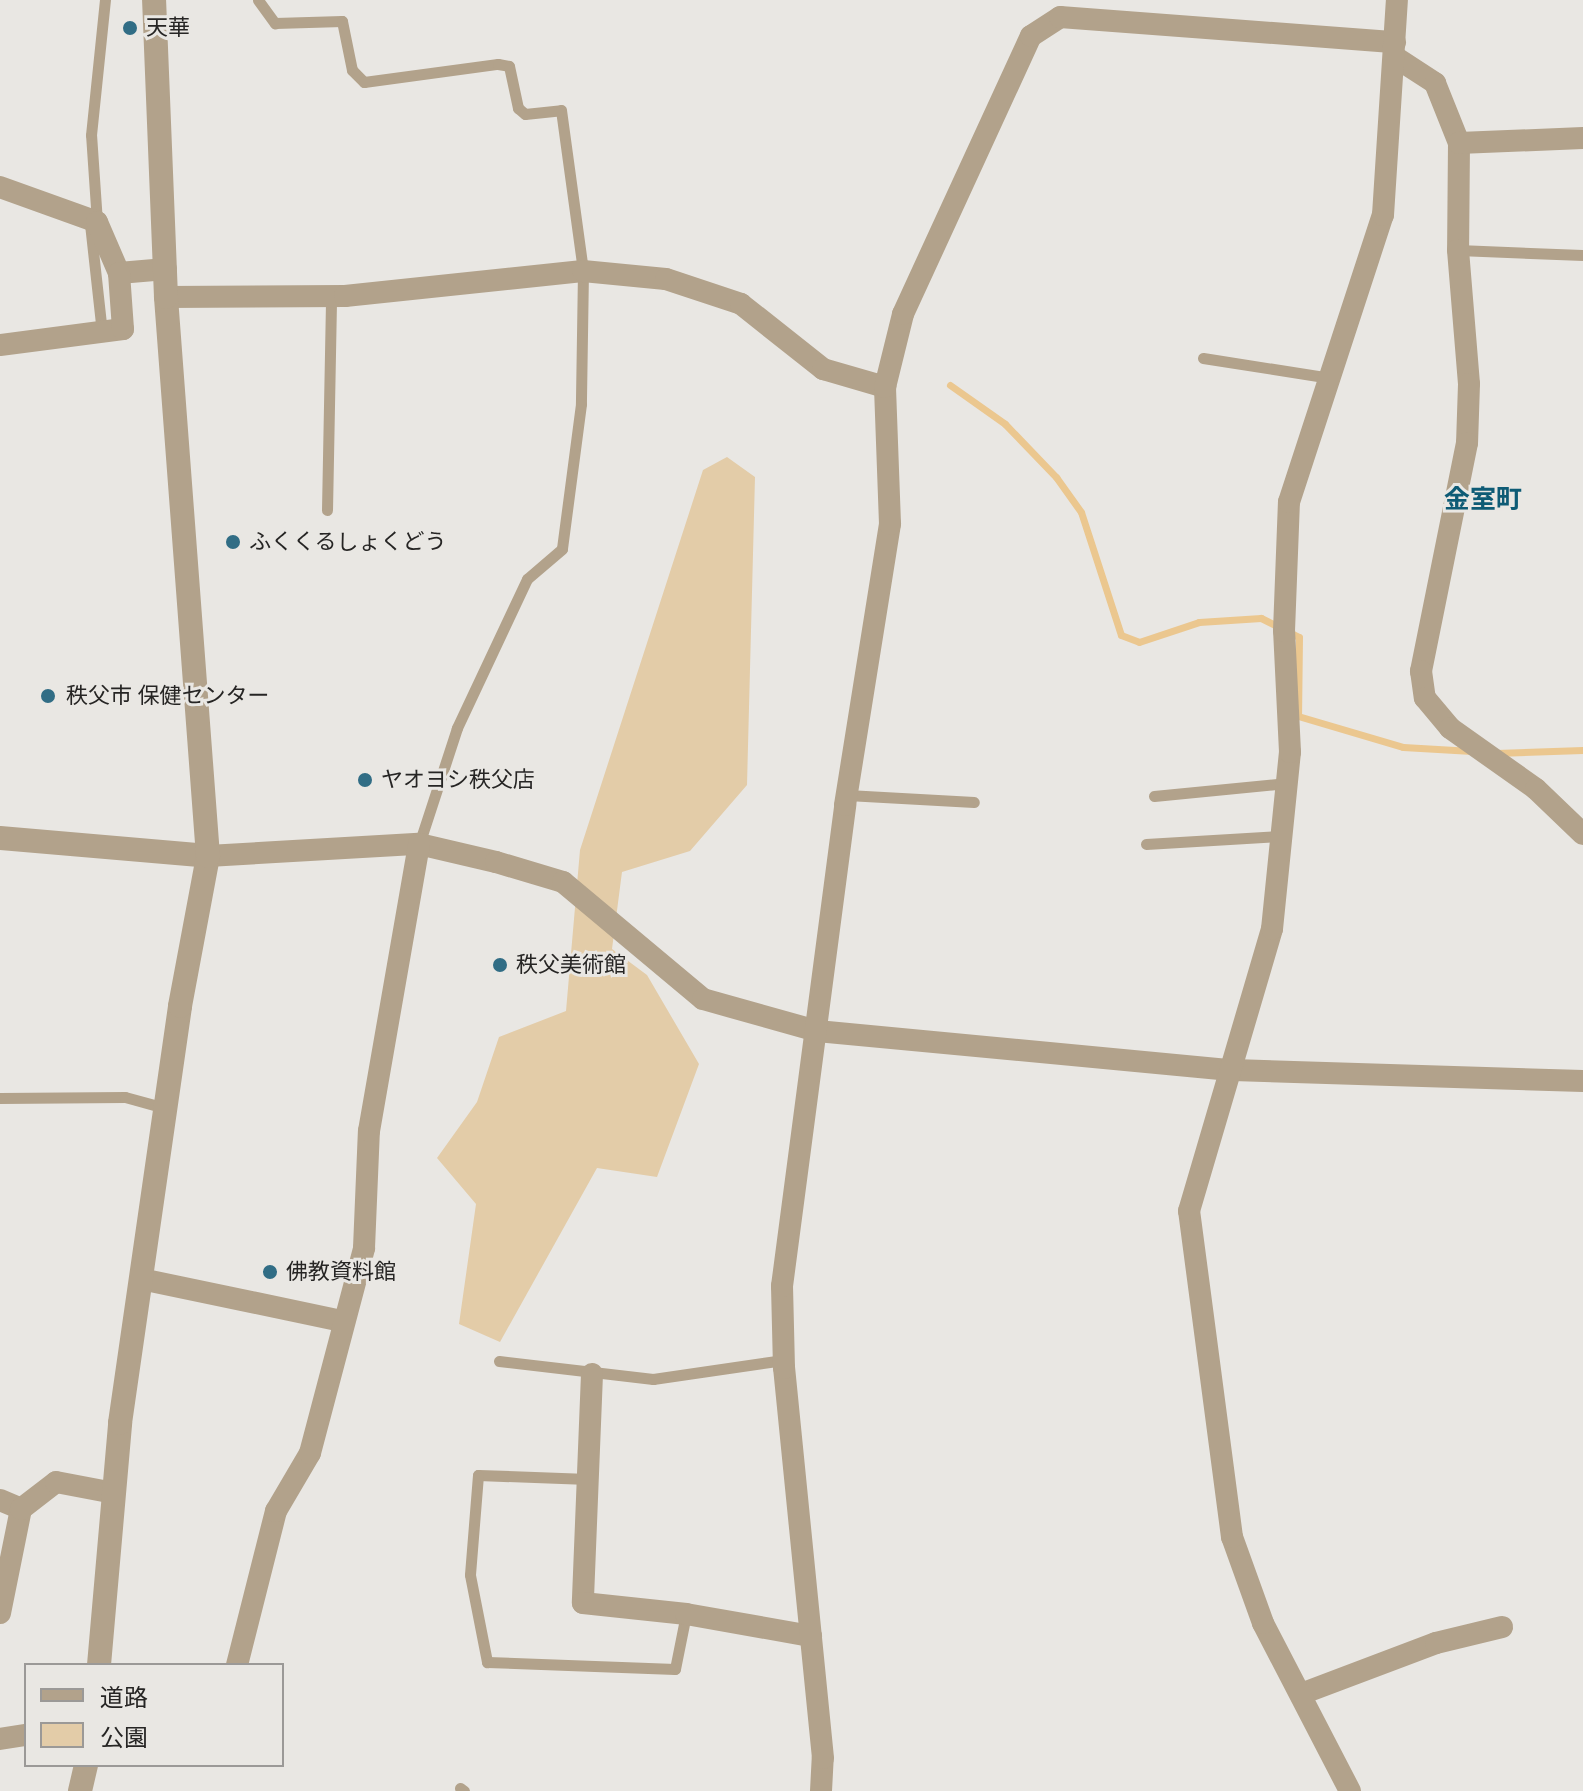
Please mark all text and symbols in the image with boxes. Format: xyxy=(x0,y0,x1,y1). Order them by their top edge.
place label: 天華 xyxy=(146,15,190,41)
marker: 天華 xyxy=(121,19,139,37)
district label: 金室町 xyxy=(1444,484,1522,516)
place label: ふくくるしょくどう xyxy=(249,529,447,555)
marker: ふくくるしょくどう xyxy=(224,533,242,551)
place label: 秩父市 保健センター xyxy=(66,683,270,709)
marker: 秩父市 保健センター xyxy=(37,685,59,707)
place label: ヤオヨシ秩父店 xyxy=(381,767,535,793)
marker: ヤオヨシ秩父店 xyxy=(356,771,374,789)
place label: 秩父美術館 xyxy=(516,952,626,978)
marker: 秩父美術館 xyxy=(491,956,509,974)
place label: 佛教資料館 xyxy=(286,1259,396,1285)
marker: 佛教資料館 xyxy=(261,1263,279,1281)
legend xyxy=(24,1663,284,1767)
text: 道路 xyxy=(100,1684,148,1712)
text: 公園 xyxy=(100,1724,148,1752)

